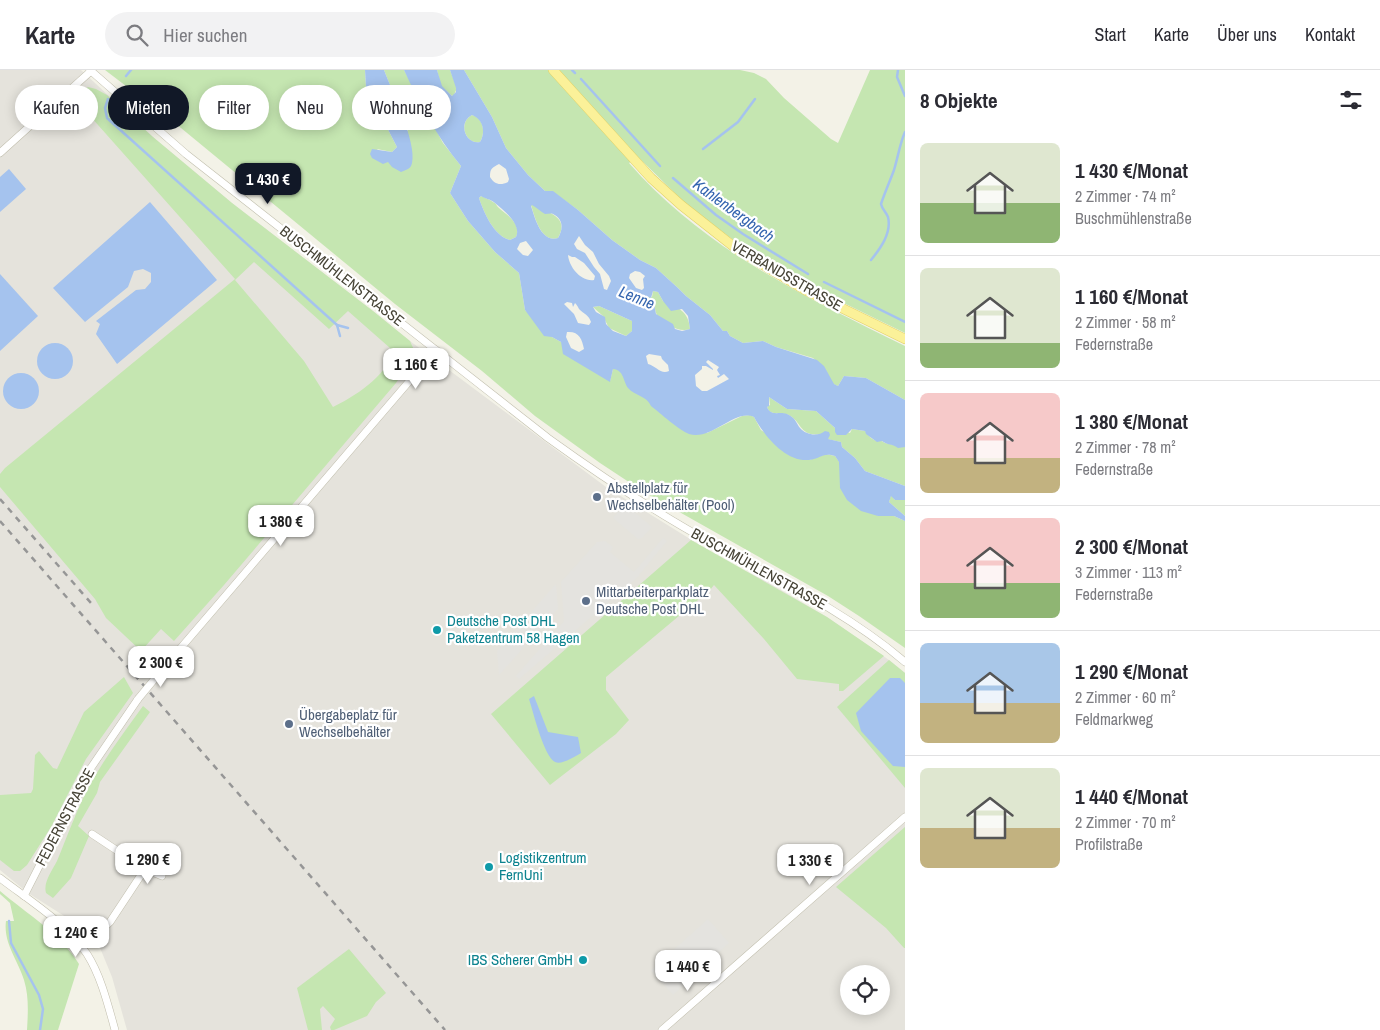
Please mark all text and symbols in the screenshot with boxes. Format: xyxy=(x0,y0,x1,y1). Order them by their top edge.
search box xyxy=(105,12,455,57)
text: Karte xyxy=(25,19,75,51)
icon: search xyxy=(123,21,151,49)
text: Hier suchen xyxy=(163,22,247,48)
text: Start xyxy=(1095,22,1126,47)
text: Karte xyxy=(1154,22,1189,47)
text: Über uns xyxy=(1217,22,1277,47)
text: Kontakt xyxy=(1305,22,1355,47)
chip: Kaufen xyxy=(15,85,98,130)
chip: Mieten xyxy=(108,85,189,130)
chip: Filter xyxy=(199,85,269,130)
chip: Neu xyxy=(279,85,342,130)
chip: Wohnung xyxy=(352,85,451,130)
text: 8 Objekte xyxy=(920,86,998,115)
icon: filters xyxy=(1337,86,1365,114)
text: 1 430 €/Monat xyxy=(1075,156,1188,185)
pin: 1 430 € xyxy=(222,162,314,205)
icon: home xyxy=(960,163,1020,223)
text: 1 430 € xyxy=(246,168,290,190)
water label: Kahlenbergbach xyxy=(689,173,779,247)
text: 2 Zimmer · 74 m² xyxy=(1075,185,1176,207)
text: Buschmühlenstraße xyxy=(1075,207,1192,229)
street label: BUSCHMÜHLENSTRASSE xyxy=(276,220,409,331)
street label: VERBANDSSTRASSE xyxy=(728,235,847,316)
water label: Lenne xyxy=(616,280,658,314)
text: 1 160 €/Monat xyxy=(1075,282,1188,311)
icon: home xyxy=(960,288,1020,348)
text: 2 Zimmer · 58 m² xyxy=(1075,311,1176,333)
text: Federnstraße xyxy=(1075,333,1153,355)
pin: 1 160 € xyxy=(370,348,462,390)
text: 1 160 € xyxy=(394,353,438,375)
text: 1 380 €/Monat xyxy=(1075,407,1188,436)
icon: home xyxy=(960,413,1020,473)
text: 2 Zimmer · 78 m² xyxy=(1075,436,1176,458)
text: Federnstraße xyxy=(1075,458,1153,480)
place label: Abstellplatz für Wechselbehälter (Pool) xyxy=(606,477,735,515)
marker: Abstellplatz für Wechselbehälter (Pool) xyxy=(591,491,603,503)
pin: 1 380 € xyxy=(235,504,327,547)
text: 1 380 € xyxy=(259,510,303,532)
street label: BUSCHMÜHLENSTRASSE xyxy=(688,522,831,615)
text: 2 300 €/Monat xyxy=(1075,532,1188,561)
icon: home xyxy=(960,538,1020,598)
text: 3 Zimmer · 113 m² xyxy=(1075,561,1182,583)
place label: Mittarbeiterparkplatz Deutsche Post DHL xyxy=(596,581,709,619)
text: Federnstraße xyxy=(1075,583,1153,605)
marker: Mittarbeiterparkplatz Deutsche Post DHL xyxy=(580,595,592,607)
place label: Deutsche Post DHL Paketzentrum 58 Hagen xyxy=(447,610,580,648)
marker: Deutsche Post DHL Paketzentrum 58 Hagen xyxy=(431,624,443,636)
pin: 2 300 € xyxy=(115,646,207,688)
text: 2 300 € xyxy=(139,651,183,673)
text: 1 290 €/Monat xyxy=(1075,657,1188,686)
icon: home xyxy=(960,663,1020,723)
text: 2 Zimmer · 60 m² xyxy=(1075,686,1176,708)
place label: Übergabeplatz für Wechselbehälter xyxy=(299,704,397,742)
text: Feldmarkweg xyxy=(1075,708,1153,730)
marker: Übergabeplatz für Wechselbehälter xyxy=(283,718,295,730)
street label: FEDERNSTRASSE xyxy=(30,764,99,869)
text: 1 440 €/Monat xyxy=(1075,782,1188,811)
icon: home xyxy=(960,788,1020,848)
text: 2 Zimmer · 70 m² xyxy=(1075,811,1176,833)
text: Profilstraße xyxy=(1075,833,1143,855)
pin: 1 290 € xyxy=(102,842,194,885)
pin: 1 330 € xyxy=(764,844,856,886)
place label: Logistikzentrum FernUni xyxy=(499,847,587,885)
text: 1 290 € xyxy=(126,848,170,870)
text: 1 330 € xyxy=(788,849,832,871)
marker: Logistikzentrum FernUni xyxy=(483,861,495,873)
pin: 1 240 € xyxy=(30,916,122,958)
text: 1 240 € xyxy=(54,921,98,943)
place label: IBS Scherer GmbH xyxy=(468,949,573,970)
pin: 1 440 € xyxy=(642,950,734,992)
marker: IBS Scherer GmbH xyxy=(577,954,589,966)
text: 1 440 € xyxy=(666,955,710,977)
map controls xyxy=(840,965,890,1015)
button: locate xyxy=(840,965,890,1015)

